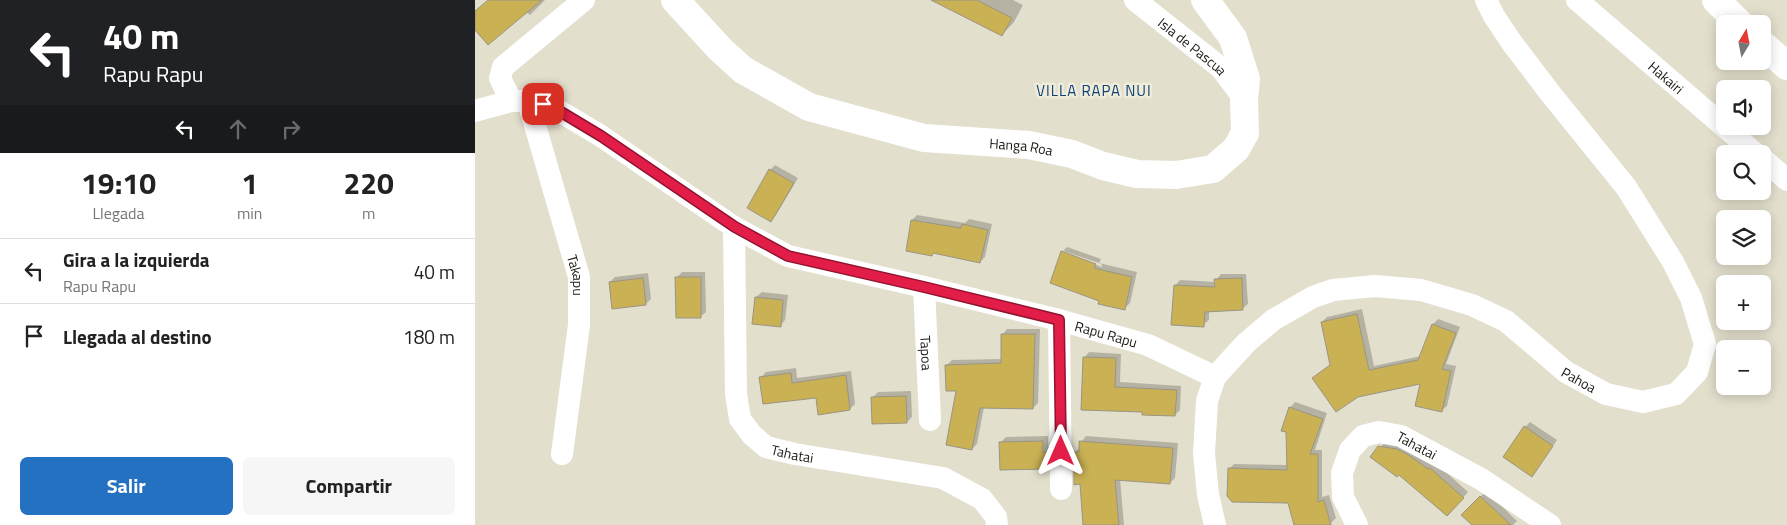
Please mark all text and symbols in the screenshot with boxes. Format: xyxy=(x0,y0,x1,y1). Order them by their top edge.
text: 40 m xyxy=(103,9,179,63)
street label: Isla de Pascua xyxy=(1154,12,1233,79)
north arrow xyxy=(1716,15,1771,70)
map controls xyxy=(1716,15,1771,395)
icon: left xyxy=(20,20,85,85)
street label: Hakairi xyxy=(1644,56,1689,98)
text: Rapu Rapu xyxy=(103,57,204,91)
district label: VILLA RAPA NUI xyxy=(1036,79,1152,102)
button: sound xyxy=(1716,80,1771,135)
pin xyxy=(522,83,564,125)
icon: arrive xyxy=(529,90,557,118)
icon: left xyxy=(171,115,199,143)
icon: ahead xyxy=(224,115,252,143)
icon: right xyxy=(277,115,305,143)
street label: Hanga Roa xyxy=(989,132,1055,160)
button: search xyxy=(1716,145,1771,200)
text: 19:10 xyxy=(81,160,156,206)
text: 1 xyxy=(241,160,258,206)
text: 220 xyxy=(344,160,394,206)
text: Llegada xyxy=(92,201,145,225)
text: min xyxy=(237,201,262,225)
text: m xyxy=(362,201,375,225)
button: layers xyxy=(1716,210,1771,265)
text: Gira a la izquierda xyxy=(63,245,210,274)
street label: Takapu xyxy=(562,252,590,296)
icon: left xyxy=(20,257,48,285)
text: 40 m xyxy=(414,257,455,286)
text: Rapu Rapu xyxy=(63,274,136,298)
button: + xyxy=(1716,275,1771,330)
street label: Rapu Rapu xyxy=(1073,315,1140,352)
icon: arrive xyxy=(20,322,48,350)
text: Llegada al destino xyxy=(63,322,212,351)
text: 180 m xyxy=(403,322,455,351)
street label: Tapoa xyxy=(916,335,938,371)
button: − xyxy=(1716,340,1771,395)
street label: Pahoa xyxy=(1558,361,1600,397)
position arrow xyxy=(1034,424,1086,476)
street label: Tahatai xyxy=(1393,425,1441,464)
street label: Tahatai xyxy=(769,438,815,467)
button: Salir xyxy=(20,457,233,515)
button: Compartir xyxy=(243,457,455,515)

